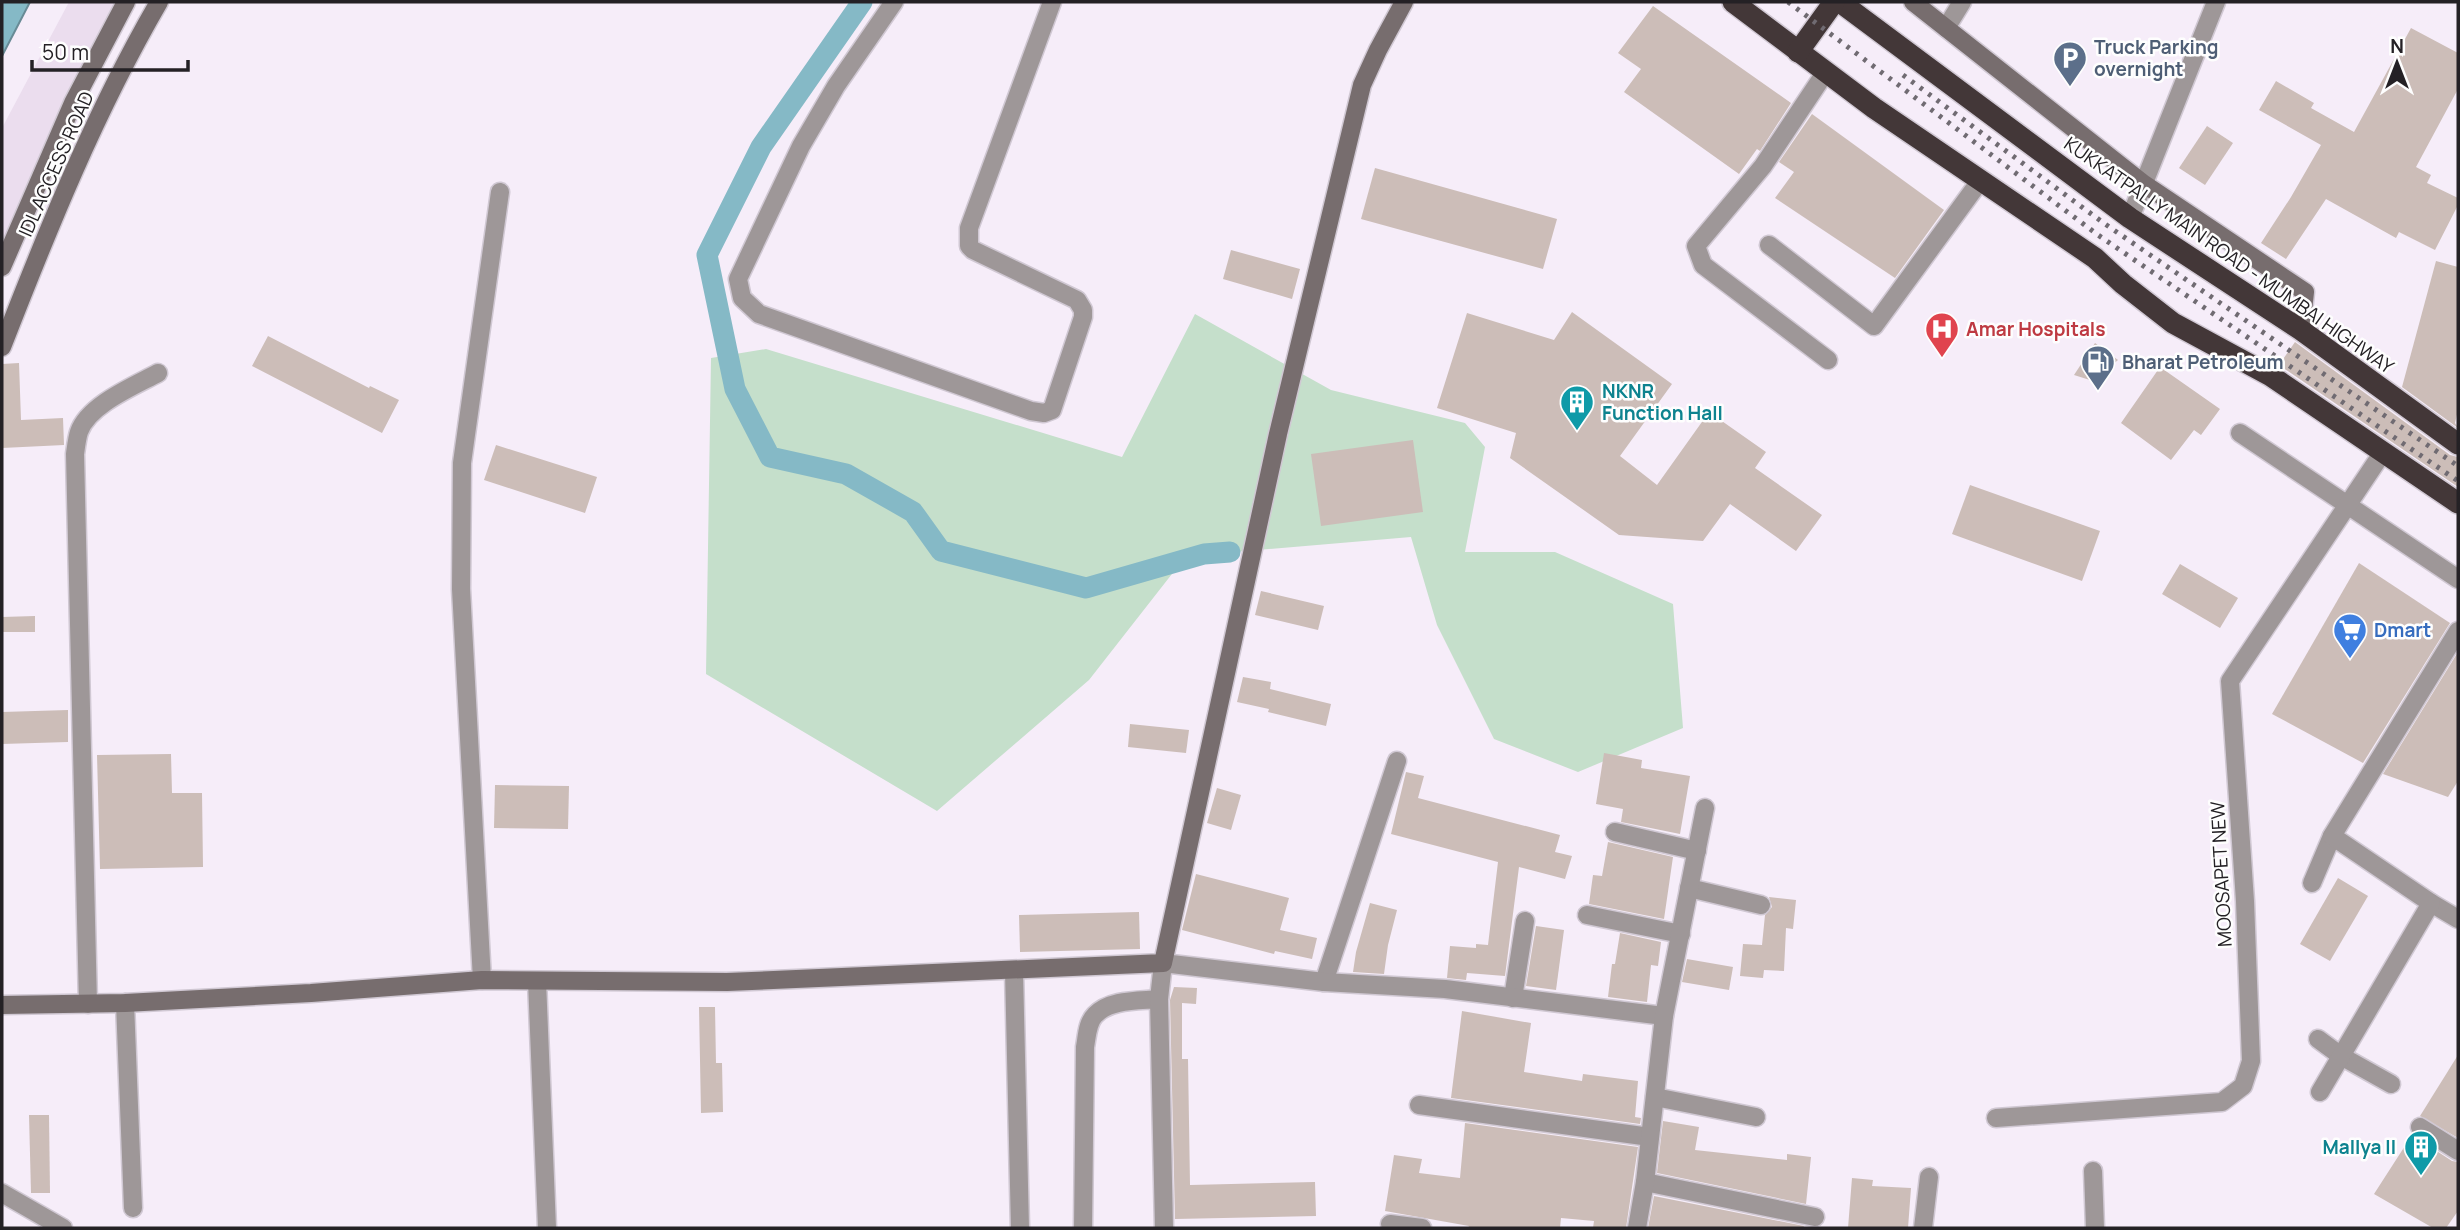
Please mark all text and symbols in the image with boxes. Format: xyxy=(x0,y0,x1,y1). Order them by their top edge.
scale bar xyxy=(32,28,187,72)
north arrow xyxy=(2362,28,2432,98)
text: N xyxy=(2390,33,2404,59)
place label: Truck Parking overnight xyxy=(2094,34,2219,82)
text: 50 m xyxy=(42,38,89,66)
parking icon: Truck Parking overnight xyxy=(2051,39,2089,88)
street label: IDL ACCESS ROAD xyxy=(12,87,100,241)
street label: KUKKATPALLY MAIN ROAD - MUMBAI HIGHWAY xyxy=(2059,131,2399,380)
hospital icon: Amar Hospitals xyxy=(1923,310,1961,359)
place label: Amar Hospitals xyxy=(1966,316,2105,342)
fuel station icon: Bharat Petroleum xyxy=(2079,343,2117,392)
place label: Bharat Petroleum xyxy=(2122,349,2284,375)
place label: NKNR Function Hall xyxy=(1602,378,1723,426)
building icon: NKNR Function Hall xyxy=(1558,383,1596,432)
supermarket icon: Dmart xyxy=(2331,611,2369,660)
place label: Dmart xyxy=(2374,617,2431,643)
street label: MOOSAPET NEW xyxy=(2204,800,2238,947)
building icon: Mallya II xyxy=(2402,1128,2440,1177)
place label: Mallya II xyxy=(2322,1134,2396,1160)

